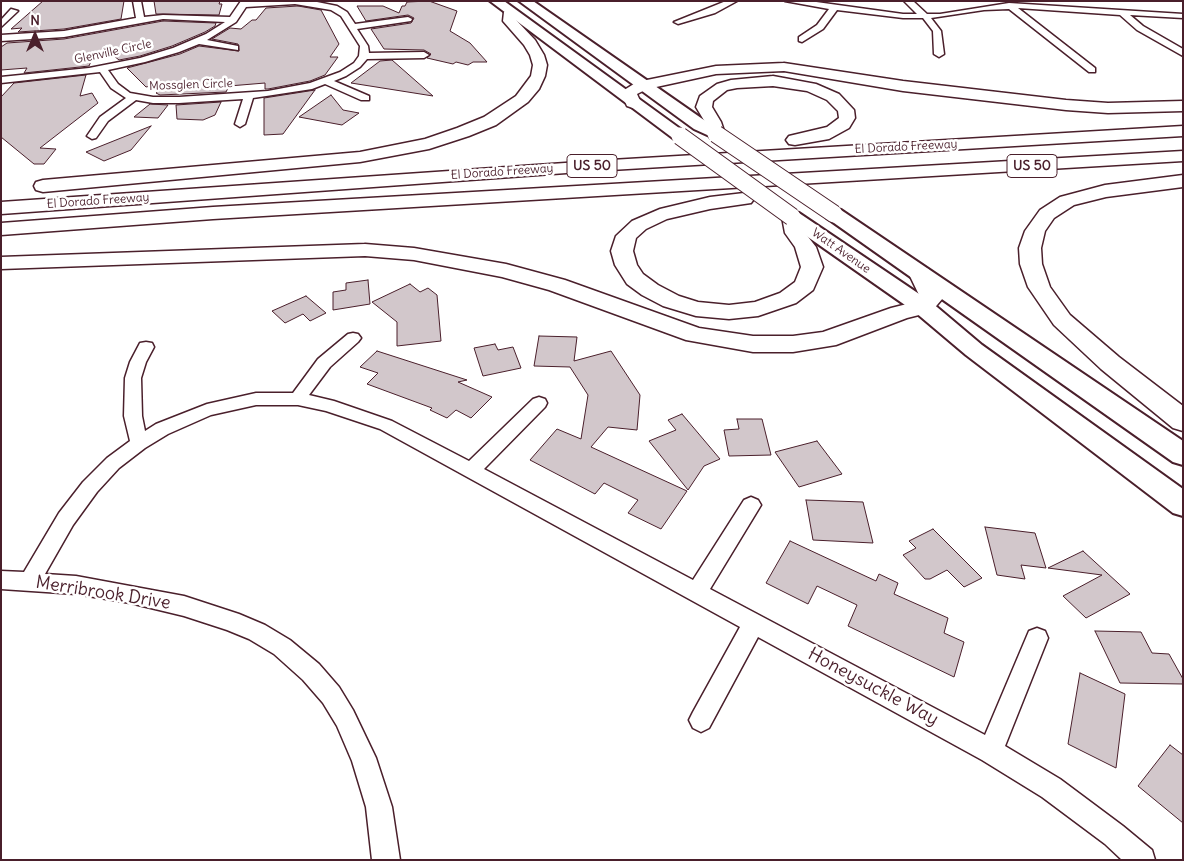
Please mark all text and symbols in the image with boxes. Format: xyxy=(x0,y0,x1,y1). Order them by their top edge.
north arrow xyxy=(10,10,60,60)
text: N xyxy=(30,11,40,29)
street label: Glenville Circle xyxy=(73,37,153,67)
street label: Mossglen Circle xyxy=(149,76,233,94)
street label: El Dorado Freeway xyxy=(854,137,958,157)
road number: US 50 xyxy=(567,154,617,178)
road number: US 50 xyxy=(1007,154,1057,178)
street label: El Dorado Freeway xyxy=(450,161,554,183)
street label: El Dorado Freeway xyxy=(46,190,150,212)
street label: Watt Avenue xyxy=(809,225,873,277)
street label: Merribrook Drive xyxy=(34,572,172,614)
street label: Honeysuckle Way xyxy=(804,644,942,730)

